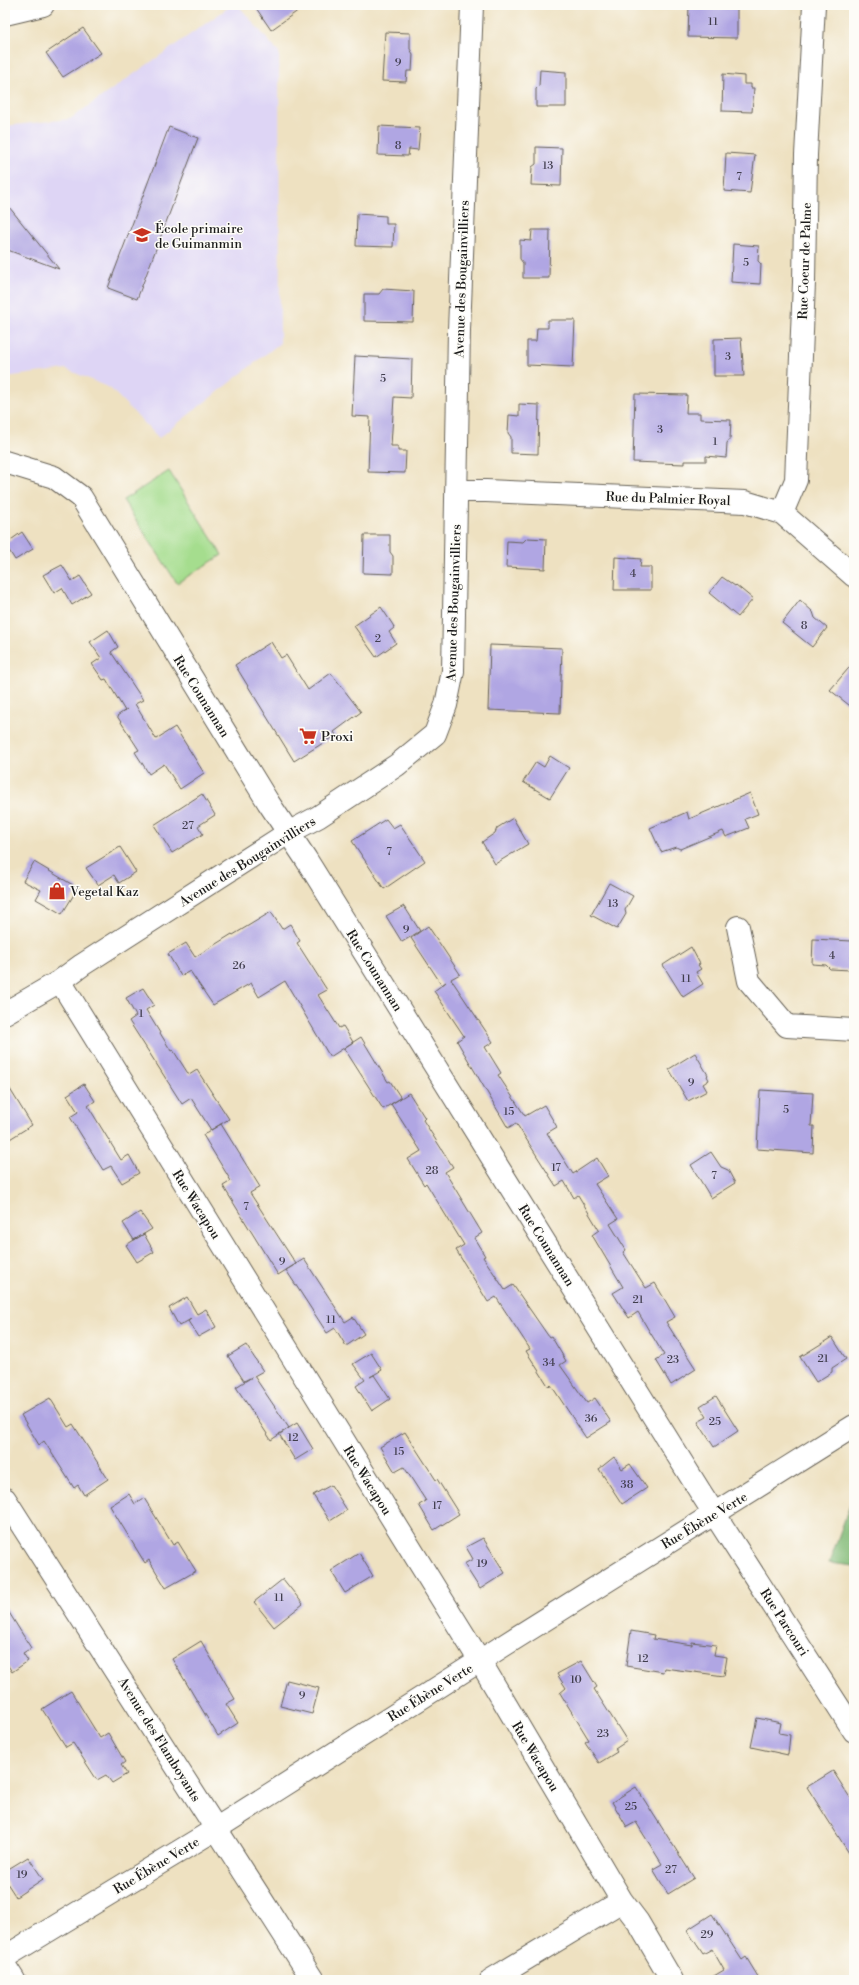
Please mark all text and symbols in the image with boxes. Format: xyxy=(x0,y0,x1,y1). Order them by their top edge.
house number: 11 xyxy=(708,15,718,29)
house number: 9 xyxy=(395,56,402,70)
house number: 8 xyxy=(395,139,402,153)
house number: 13 xyxy=(543,159,553,173)
house number: 7 xyxy=(736,170,742,184)
street label: Avenue des Bougainvilliers xyxy=(451,200,473,359)
street label: Rue Coeur de Palme xyxy=(795,202,815,320)
place label: École primaire de Guimanmin xyxy=(155,220,243,252)
school or university icon: École primaire de Guimanmin xyxy=(132,225,152,245)
house number: 5 xyxy=(743,256,749,270)
house number: 3 xyxy=(725,350,731,364)
house number: 5 xyxy=(380,372,386,386)
house number: 3 xyxy=(657,423,663,437)
house number: 1 xyxy=(713,435,718,449)
street label: Rue du Palmier Royal xyxy=(605,489,731,509)
street label: Avenue des Bougainvilliers xyxy=(443,524,465,683)
house number: 4 xyxy=(630,567,637,581)
house number: 8 xyxy=(801,619,808,633)
house number: 2 xyxy=(375,632,381,646)
street label: Rue Counannan xyxy=(170,653,233,741)
supermarket icon: Proxi xyxy=(298,726,318,746)
place label: Proxi xyxy=(321,729,353,745)
street label: Avenue des Bougainvilliers xyxy=(176,813,319,911)
house number: 27 xyxy=(182,819,194,833)
house number: 7 xyxy=(386,845,392,859)
shop icon: Vegetal Kaz xyxy=(47,881,67,901)
place label: Vegetal Kaz xyxy=(69,884,139,900)
house number: 13 xyxy=(608,897,618,911)
house number: 9 xyxy=(403,923,410,937)
street label: Rue Counannan xyxy=(343,927,406,1015)
house number: 4 xyxy=(829,949,836,963)
house number: 26 xyxy=(233,959,246,973)
house number: 11 xyxy=(681,972,691,986)
house number: 1 xyxy=(139,1007,144,1021)
house number: 9 xyxy=(688,1076,695,1090)
house number: 5 xyxy=(783,1103,789,1117)
house number: 15 xyxy=(504,1105,514,1119)
house number: 17 xyxy=(551,1161,561,1175)
house number: 28 xyxy=(425,1164,439,1178)
street label: Rue Wacapou xyxy=(169,1167,224,1243)
house number: 7 xyxy=(711,1169,717,1183)
house number: 7 xyxy=(243,1200,249,1214)
street label: Rue Counannan xyxy=(515,1202,578,1290)
house number: 9 xyxy=(279,1255,286,1269)
house number: 21 xyxy=(632,1293,644,1307)
house number: 11 xyxy=(326,1313,336,1327)
house number: 21 xyxy=(817,1352,829,1366)
house number: 23 xyxy=(667,1353,679,1367)
house number: 34 xyxy=(543,1356,556,1370)
house number: 36 xyxy=(585,1412,598,1426)
house number: 25 xyxy=(709,1415,721,1429)
house number: 12 xyxy=(287,1431,299,1445)
street label: Rue Wacapou xyxy=(340,1443,395,1519)
house number: 15 xyxy=(394,1445,404,1459)
house number: 38 xyxy=(621,1478,634,1492)
street label: Rue Ébène Verte xyxy=(658,1488,751,1553)
house number: 17 xyxy=(432,1499,442,1513)
house number: 19 xyxy=(476,1557,488,1571)
street label: Rue Parcouri xyxy=(756,1586,812,1659)
house number: 11 xyxy=(274,1591,284,1605)
house number: 12 xyxy=(637,1652,649,1666)
street label: Rue Ébène Verte xyxy=(384,1659,476,1725)
house number: 10 xyxy=(570,1673,582,1687)
street label: Avenue des Flamboyants xyxy=(114,1674,204,1805)
house number: 9 xyxy=(299,1689,306,1703)
street label: Rue Wacapou xyxy=(508,1719,563,1795)
house number: 23 xyxy=(597,1727,609,1741)
house number: 25 xyxy=(625,1800,637,1814)
street label: Rue Ébène Verte xyxy=(110,1833,203,1898)
house number: 27 xyxy=(665,1863,677,1877)
house number: 19 xyxy=(16,1868,28,1882)
house number: 29 xyxy=(701,1928,714,1942)

